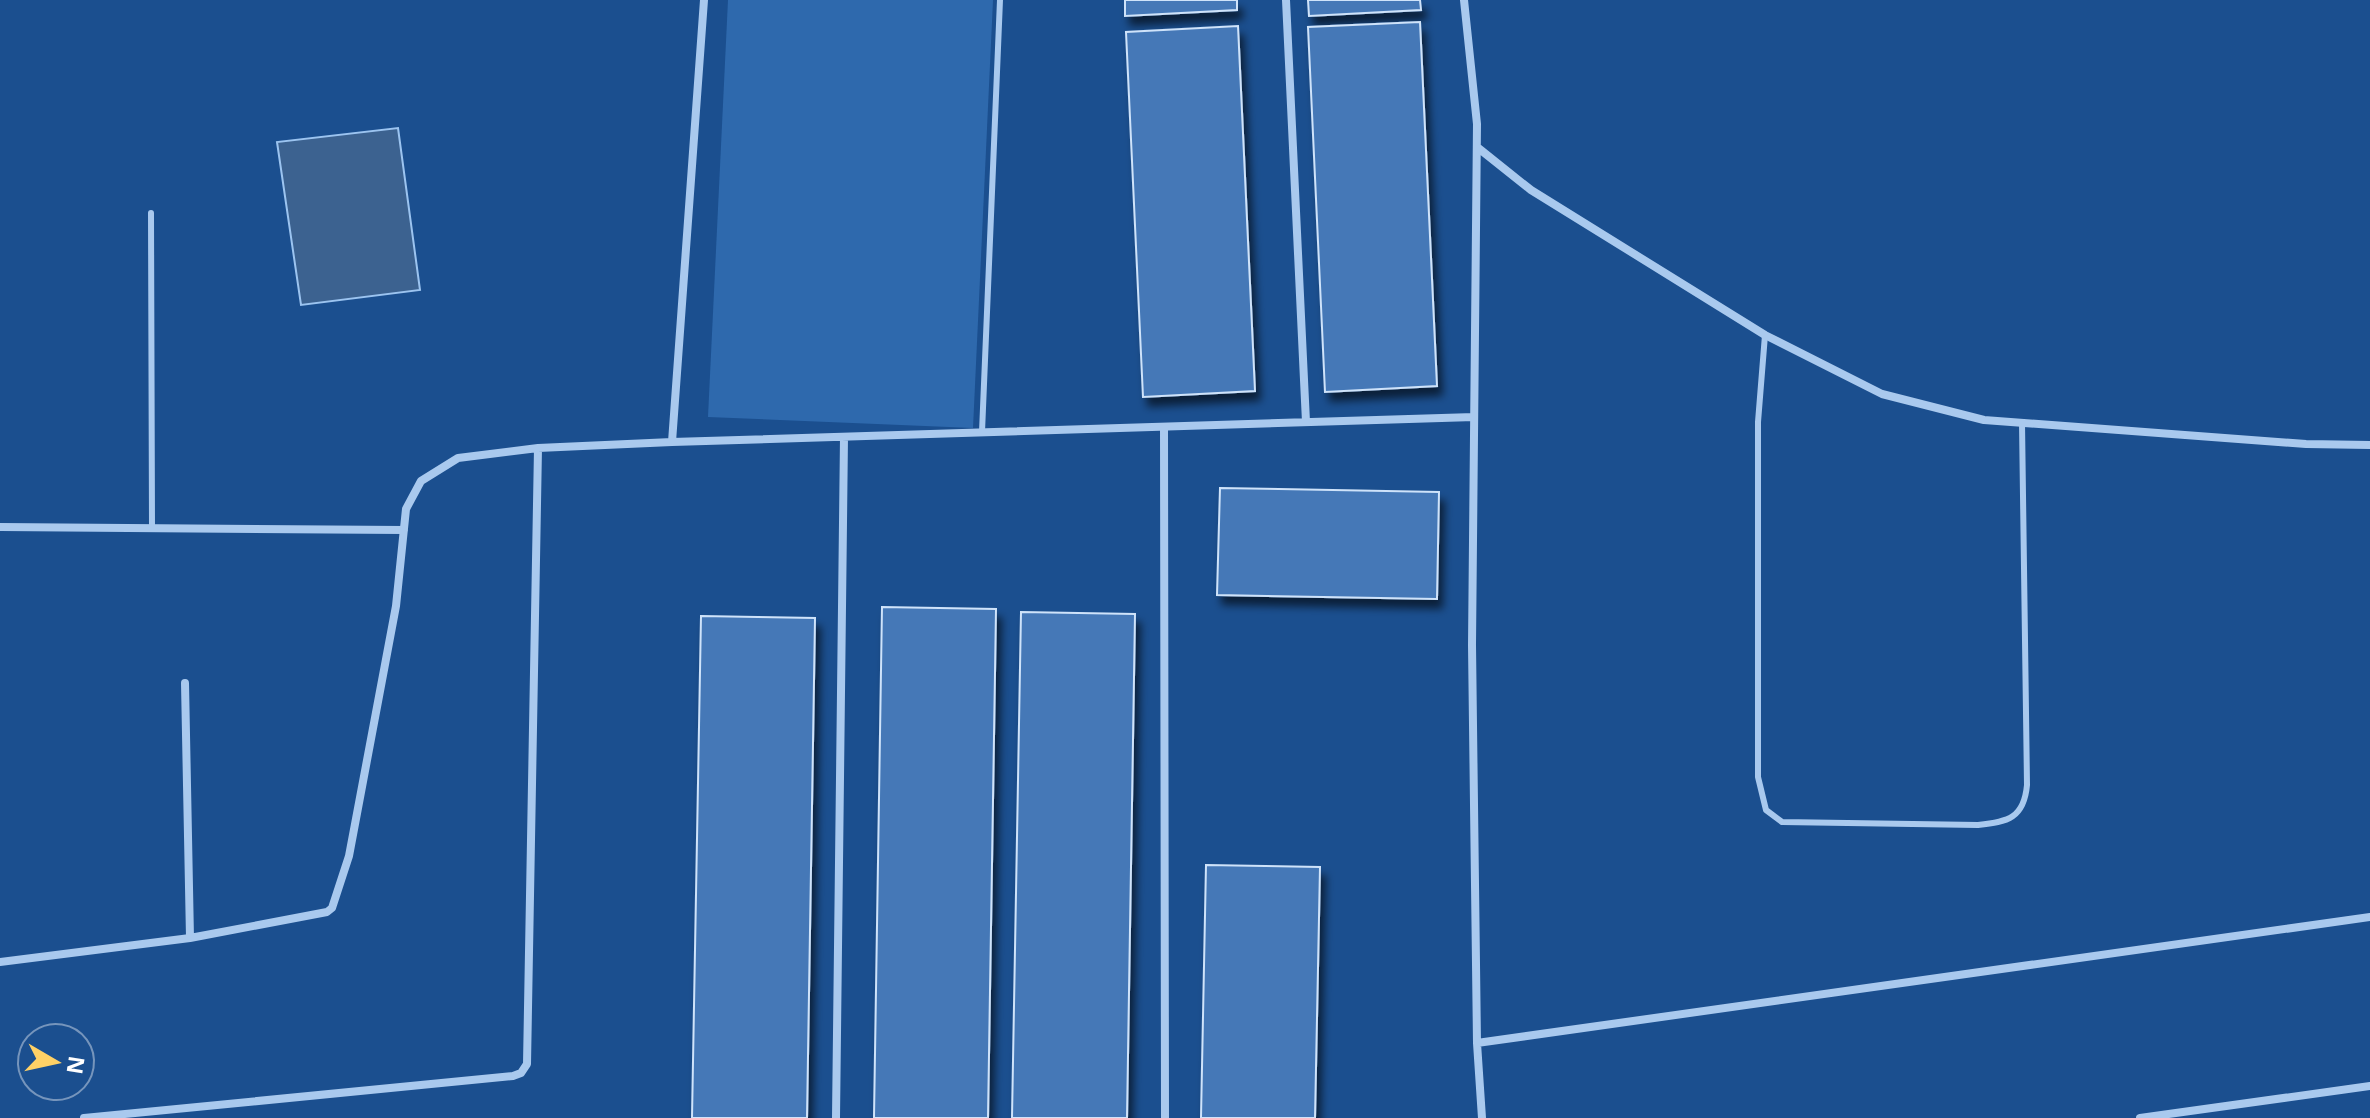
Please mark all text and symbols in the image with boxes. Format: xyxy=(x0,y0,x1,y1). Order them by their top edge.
north arrow xyxy=(16,1022,96,1102)
text: N xyxy=(61,1054,93,1076)

